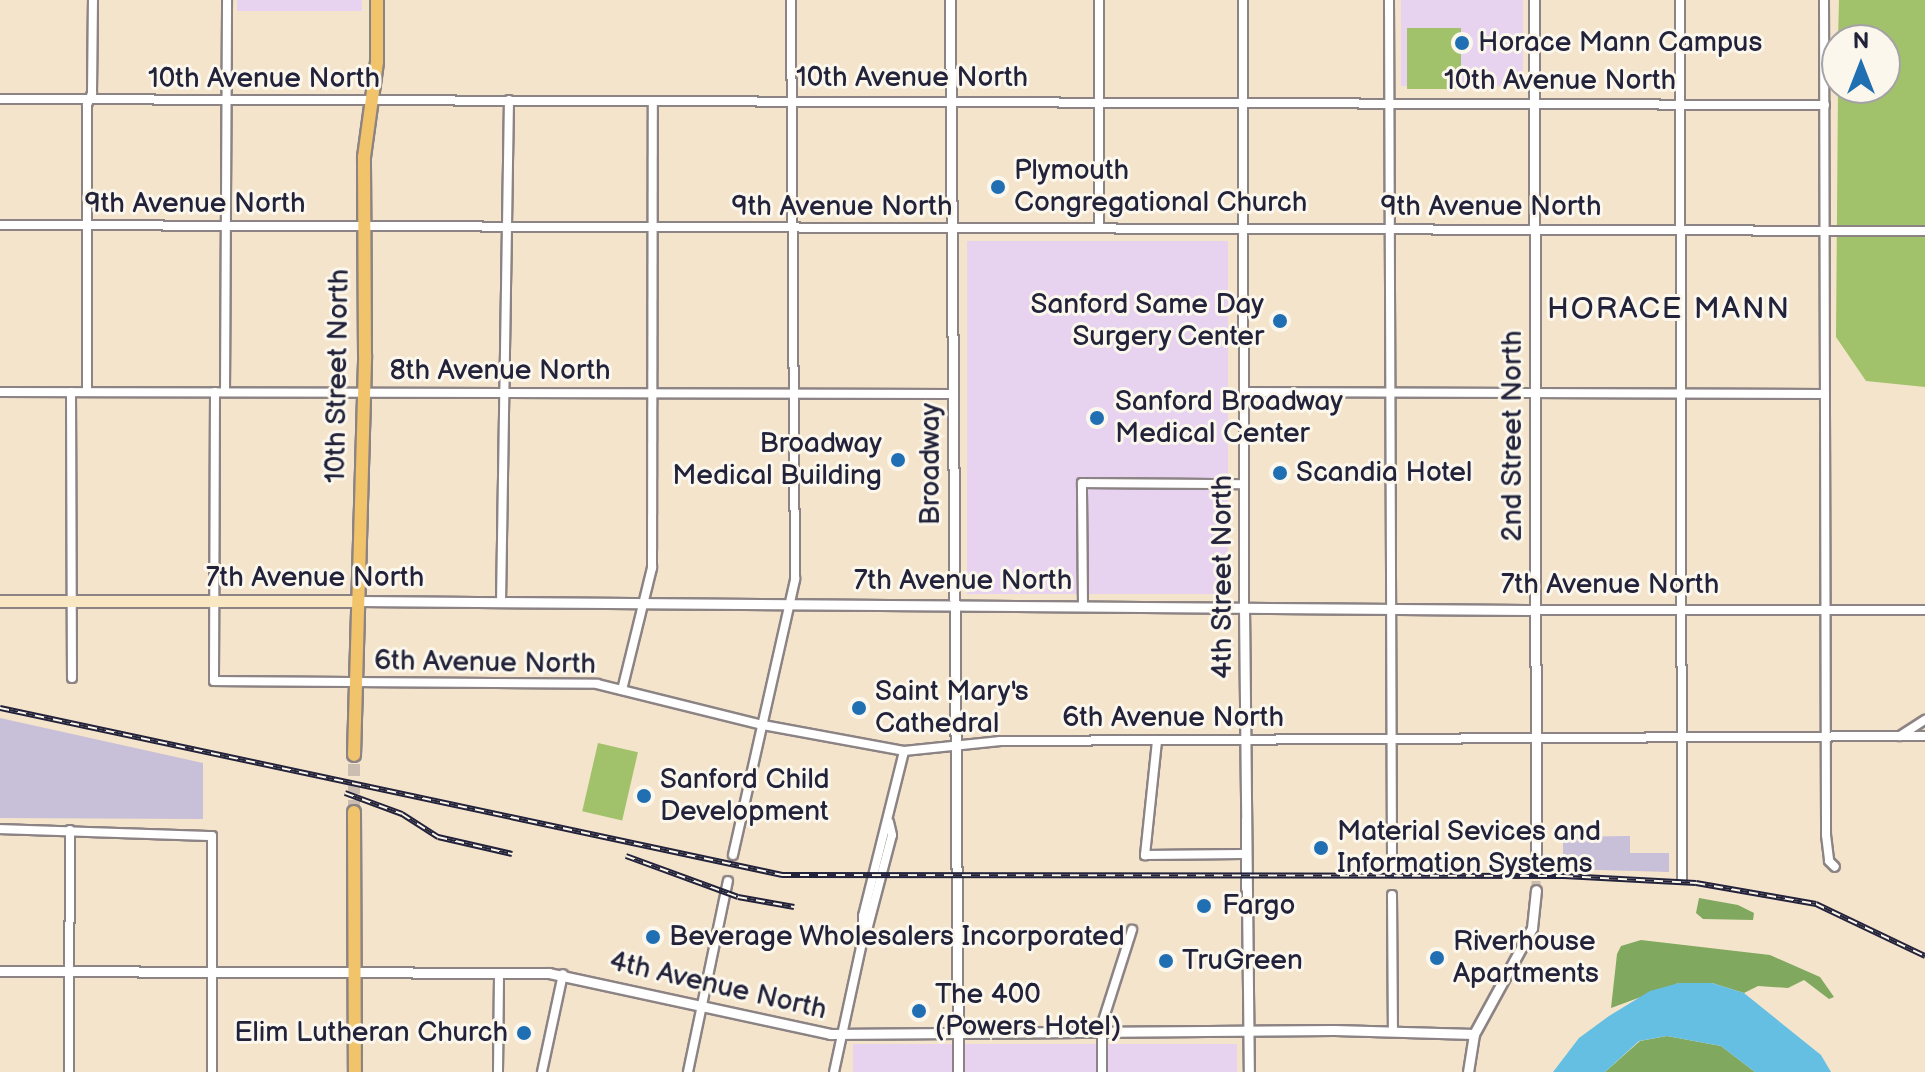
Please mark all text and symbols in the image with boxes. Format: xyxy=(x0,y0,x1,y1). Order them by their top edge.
north arrow xyxy=(1821,24,1901,104)
place label: Horace Mann Campus xyxy=(1478,26,1762,60)
text: N xyxy=(1853,28,1869,55)
marker: Horace Mann Campus xyxy=(1453,34,1471,52)
street label: 10th Avenue North xyxy=(796,61,1028,95)
street label: 10th Avenue North xyxy=(148,62,380,96)
street label: 10th Avenue North xyxy=(1444,64,1676,98)
place label: Plymouth Congregational Church xyxy=(1014,154,1307,220)
marker: Plymouth Congregational Church xyxy=(989,178,1007,196)
street label: 9th Avenue North xyxy=(85,187,305,221)
street label: 9th Avenue North xyxy=(732,190,952,224)
street label: 9th Avenue North xyxy=(1381,190,1601,224)
street label: 10th Street North xyxy=(319,268,357,484)
place label: Sanford Same Day Surgery Center xyxy=(1030,288,1264,354)
district label: HORACE MANN xyxy=(1547,291,1791,327)
marker: Sanford Same Day Surgery Center xyxy=(1271,312,1289,330)
street label: 2nd Street North xyxy=(1496,330,1530,542)
street label: 8th Avenue North xyxy=(390,354,610,388)
place label: Sanford Broadway Medical Center xyxy=(1115,385,1343,451)
street label: Broadway xyxy=(914,403,948,525)
marker: Sanford Broadway Medical Center xyxy=(1086,407,1108,429)
place label: Broadway Medical Building xyxy=(672,427,882,493)
marker: Broadway Medical Building xyxy=(889,451,907,469)
place label: Scandia Hotel xyxy=(1296,456,1472,490)
marker: Scandia Hotel xyxy=(1271,464,1289,482)
street label: 4th Street North xyxy=(1206,475,1240,679)
street label: 7th Avenue North xyxy=(206,561,424,595)
street label: 7th Avenue North xyxy=(854,564,1072,598)
street label: 7th Avenue North xyxy=(1501,568,1719,602)
street label: 6th Avenue North xyxy=(374,644,596,682)
place label: Saint Mary's Cathedral xyxy=(875,675,1029,741)
marker: Saint Mary's Cathedral xyxy=(850,699,868,717)
street label: 6th Avenue North xyxy=(1062,701,1284,735)
place label: Sanford Child Development xyxy=(660,763,830,829)
marker: Sanford Child Development xyxy=(635,787,653,805)
place label: Material Sevices and Information Systems xyxy=(1337,815,1602,881)
marker: Material Sevices and Information Systems xyxy=(1312,839,1330,857)
place label: Fargo xyxy=(1222,889,1295,923)
marker: Fargo xyxy=(1193,895,1215,917)
place label: Beverage Wholesalers Incorporated xyxy=(669,920,1126,954)
place label: Riverhouse Apartments xyxy=(1453,925,1599,991)
marker: Beverage Wholesalers Incorporated xyxy=(644,928,662,946)
place label: TruGreen xyxy=(1182,944,1303,978)
street label: 4th Avenue North xyxy=(606,945,830,1027)
marker: Riverhouse Apartments xyxy=(1428,949,1446,967)
marker: TruGreen xyxy=(1157,952,1175,970)
place label: The 400 (Powers Hotel) xyxy=(935,978,1121,1044)
marker: The 400 (Powers Hotel) xyxy=(910,1002,928,1020)
place label: Elim Lutheran Church xyxy=(234,1016,508,1050)
marker: Elim Lutheran Church xyxy=(515,1024,533,1042)

